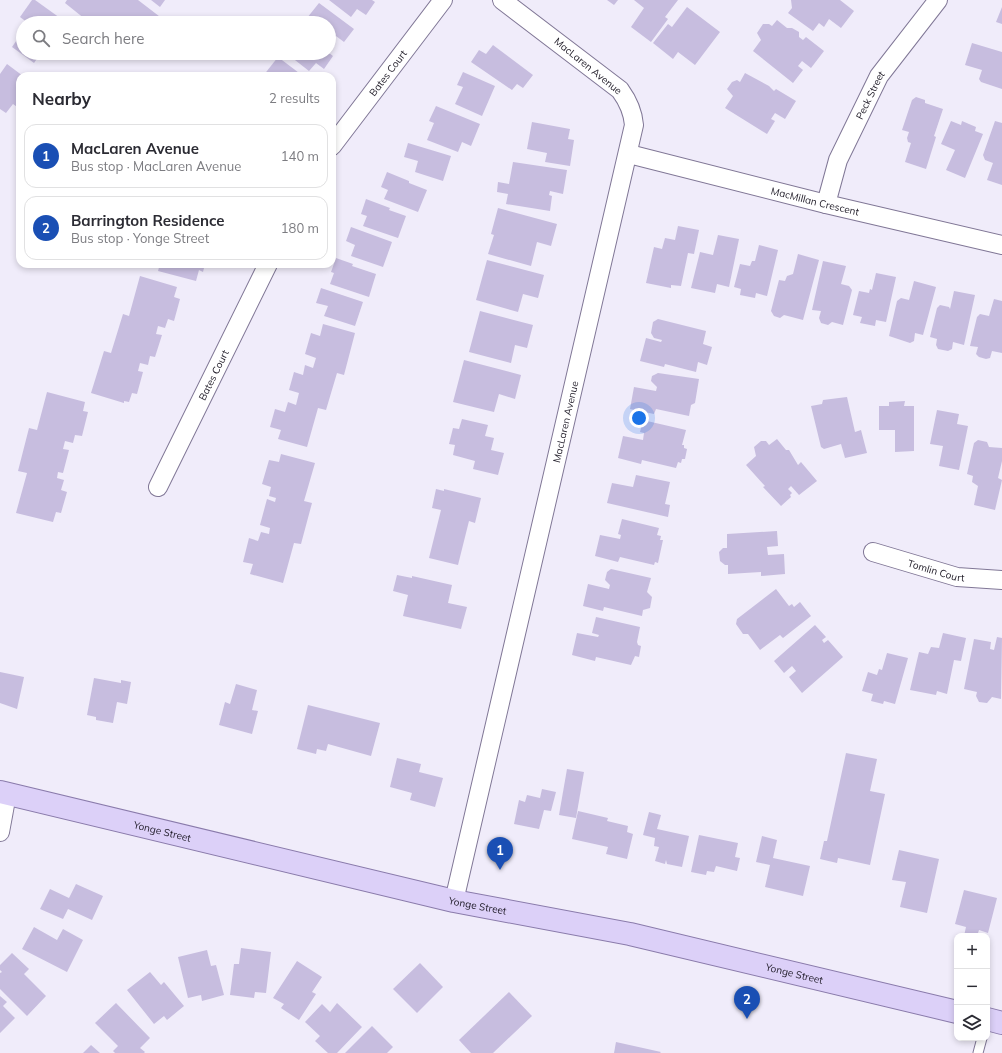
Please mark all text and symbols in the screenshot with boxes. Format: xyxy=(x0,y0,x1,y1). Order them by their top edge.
search box xyxy=(16,16,336,60)
icon: search xyxy=(30,27,52,49)
text: Search here xyxy=(62,29,144,48)
street label: MacLaren Avenue xyxy=(552,35,624,97)
street label: Bates Court xyxy=(366,47,410,98)
street label: Peck Street xyxy=(852,68,888,121)
text: Nearby xyxy=(32,88,91,109)
text: 2 results xyxy=(269,90,320,106)
text: MacLaren Avenue xyxy=(71,139,199,158)
text: 1 xyxy=(42,148,50,164)
text: 140 m xyxy=(281,148,319,164)
text: Bus stop · MacLaren Avenue xyxy=(71,158,241,174)
street label: MacMillan Crescent xyxy=(770,184,861,218)
text: Barrington Residence xyxy=(71,211,225,230)
text: 2 xyxy=(42,220,50,236)
text: 180 m xyxy=(281,220,319,236)
text: Bus stop · Yonge Street xyxy=(71,230,209,246)
street label: Bates Court xyxy=(195,347,231,402)
street label: MacLaren Avenue xyxy=(549,380,581,464)
your location xyxy=(629,408,649,428)
street label: Tomlin Court xyxy=(906,556,966,584)
street label: Yonge Street xyxy=(131,818,193,844)
pin: 1 xyxy=(487,837,513,870)
street label: Yonge Street xyxy=(446,893,508,917)
map controls xyxy=(954,933,990,1041)
button: + xyxy=(954,933,990,969)
street label: Yonge Street xyxy=(763,960,825,986)
button: − xyxy=(954,969,990,1005)
pin: 2 xyxy=(734,986,760,1019)
button: layers xyxy=(954,1005,990,1041)

